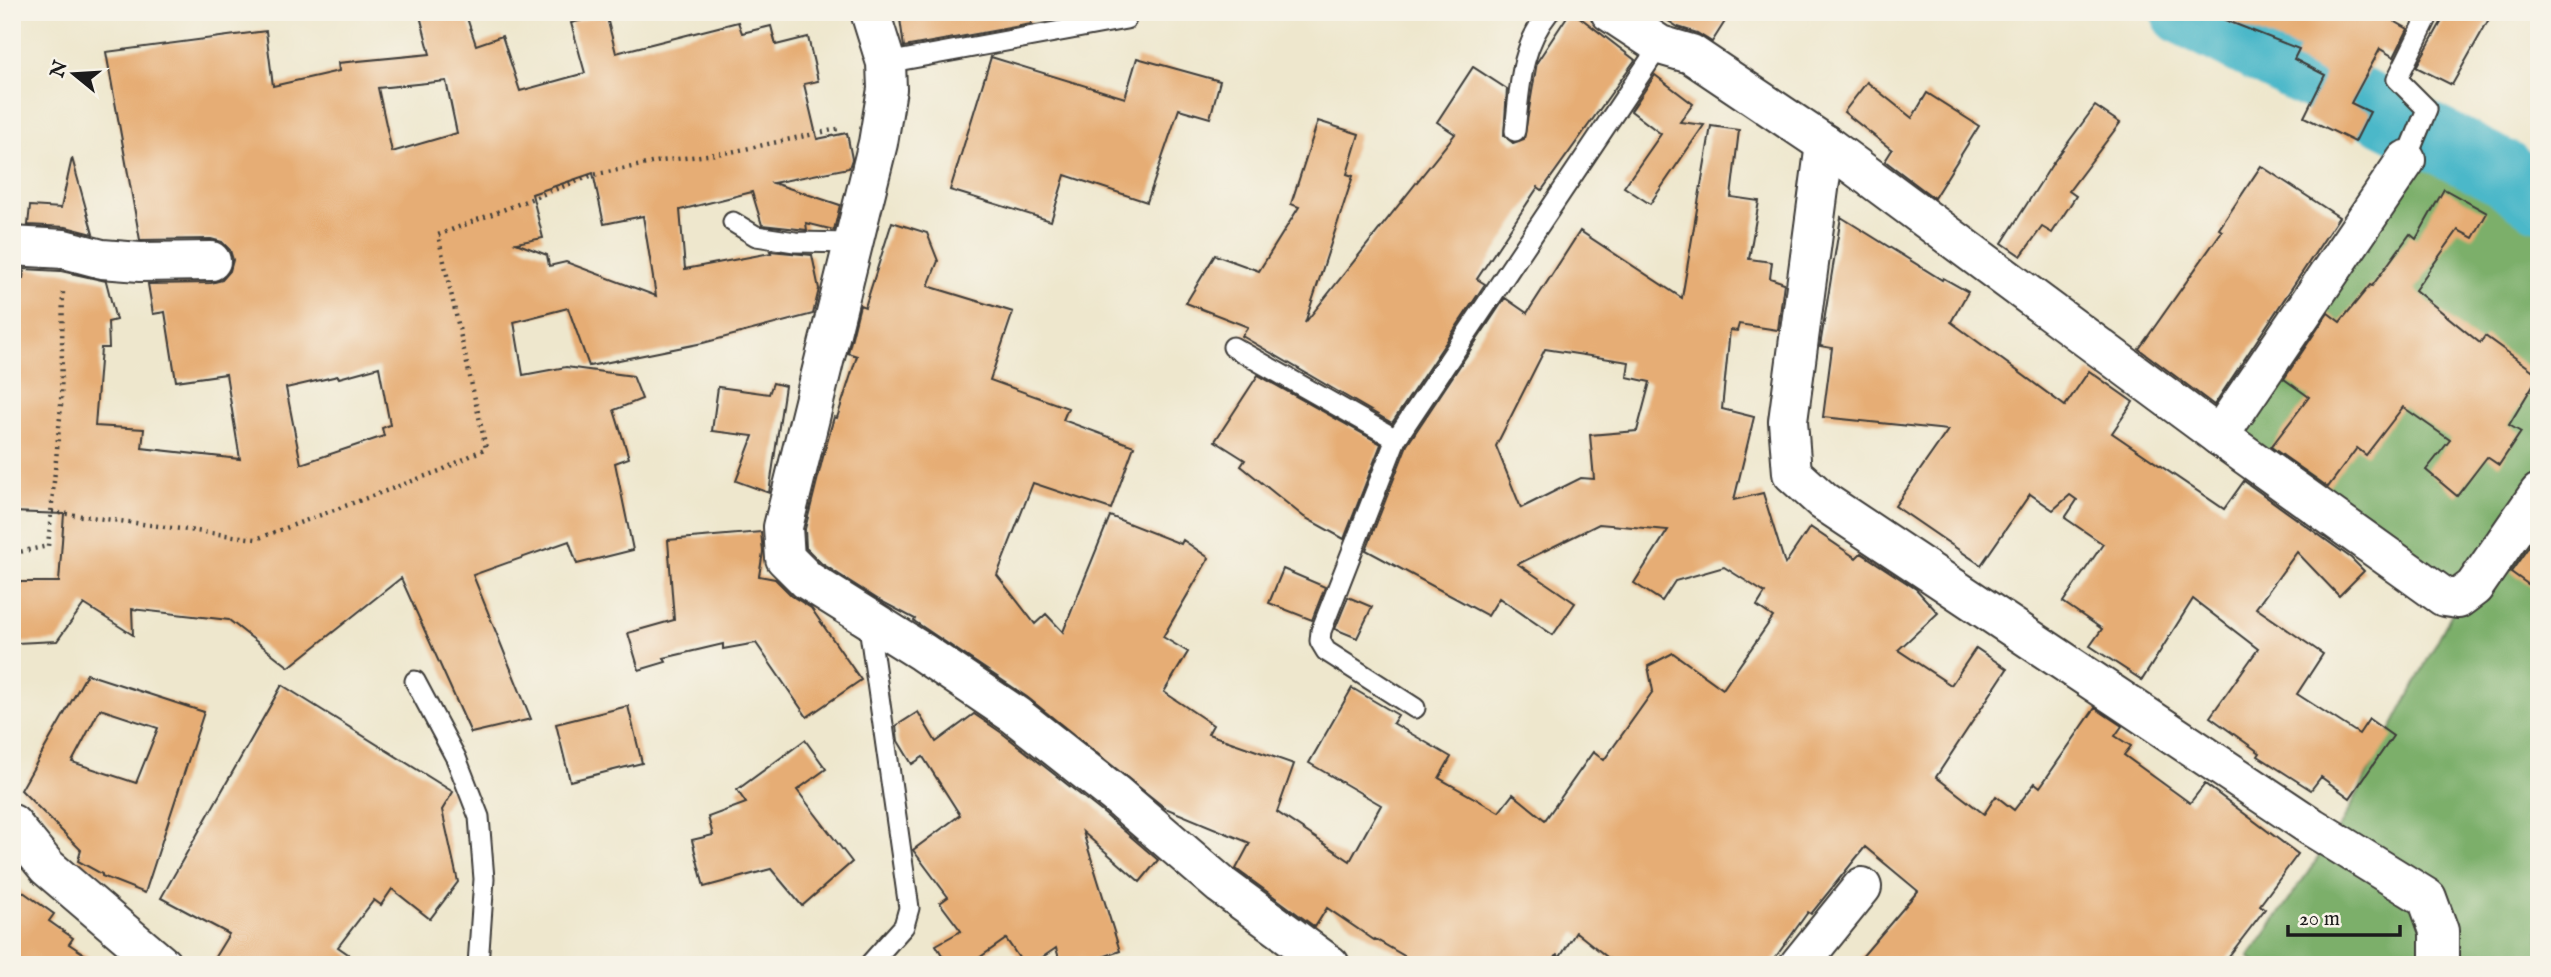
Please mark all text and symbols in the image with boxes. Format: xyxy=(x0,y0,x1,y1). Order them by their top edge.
north arrow xyxy=(38,38,108,108)
text: N xyxy=(45,57,74,82)
scale bar xyxy=(2288,893,2400,937)
text: 20 m xyxy=(2299,906,2340,933)

